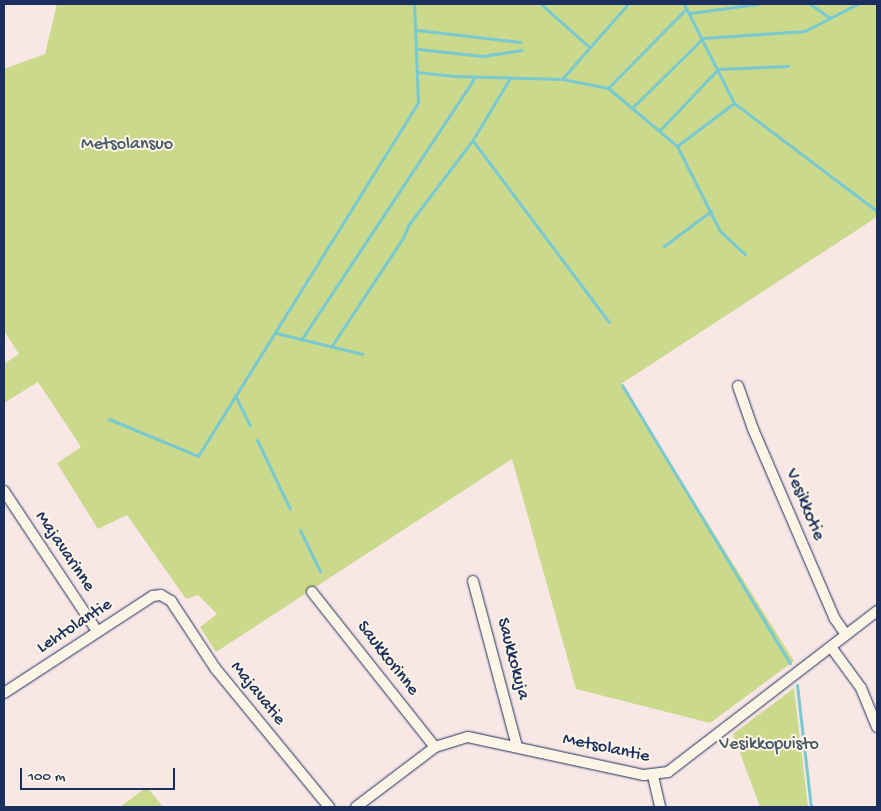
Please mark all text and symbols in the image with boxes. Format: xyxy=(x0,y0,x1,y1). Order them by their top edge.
park label: Metsolansuo xyxy=(81,134,173,156)
street label: Vesikkotie xyxy=(779,466,829,544)
street label: Majavarinne xyxy=(29,508,99,596)
street label: Lehtolantie xyxy=(33,595,117,659)
street label: Saukkokuja xyxy=(491,616,533,702)
street label: Saukkorinne xyxy=(351,617,423,701)
street label: Majavatie xyxy=(225,658,289,730)
street label: Metsolantie xyxy=(561,729,651,769)
park label: Vesikkopuisto xyxy=(719,734,819,756)
scale bar xyxy=(22,758,178,790)
text: 100 m xyxy=(28,768,65,786)

